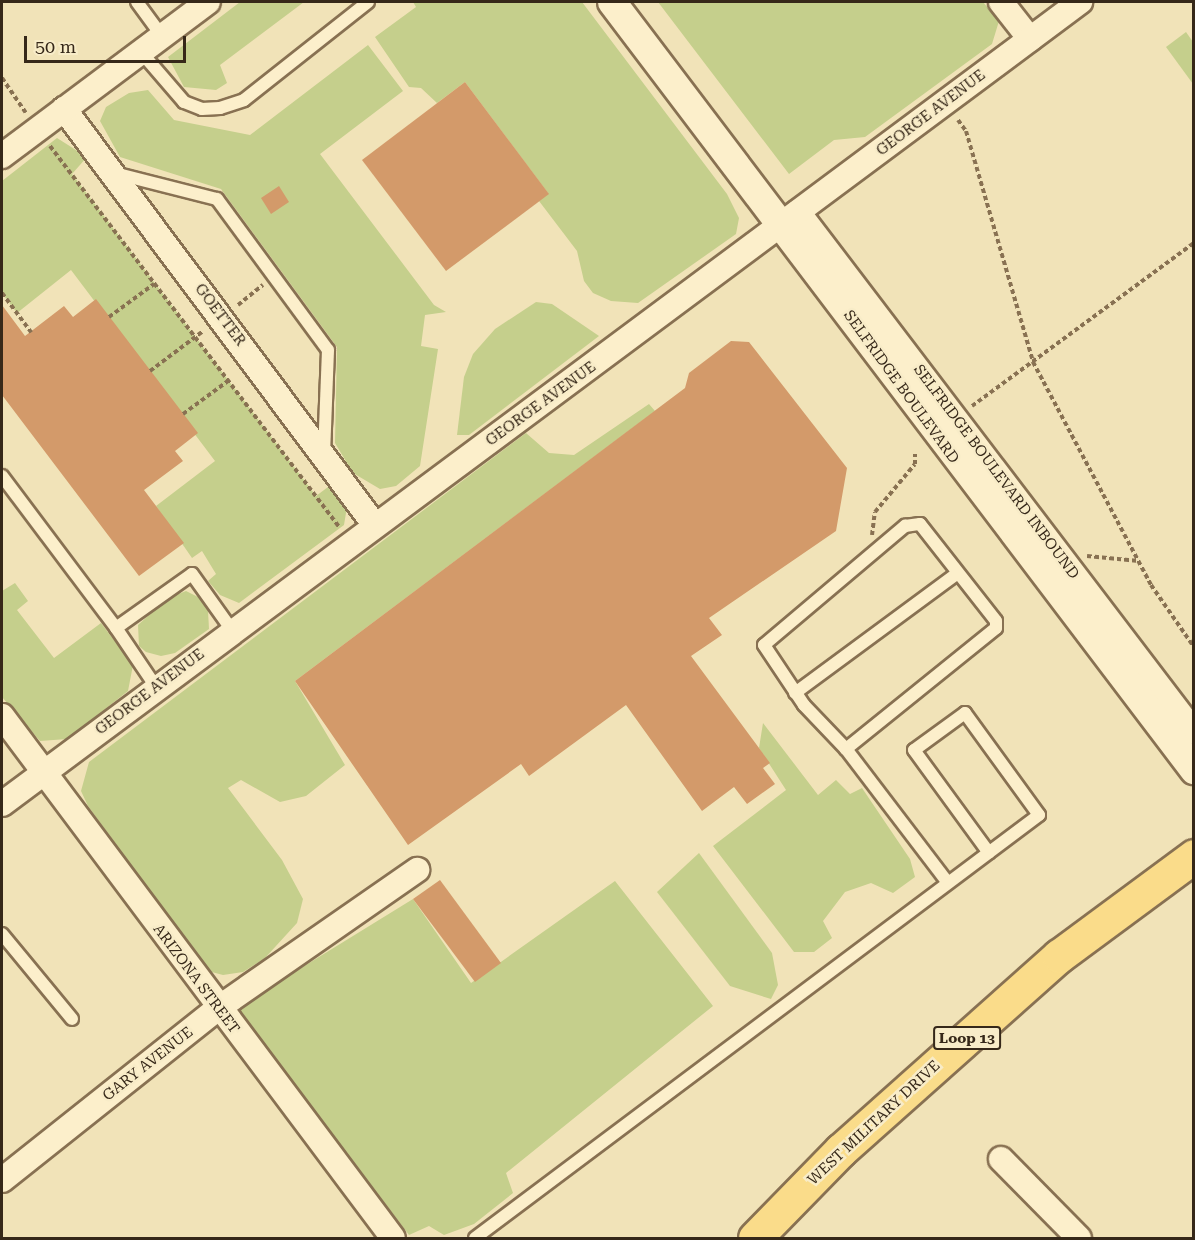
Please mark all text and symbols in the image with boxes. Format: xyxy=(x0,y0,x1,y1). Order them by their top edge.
scale bar xyxy=(27,24,189,62)
text: 50 m xyxy=(35,36,76,57)
street label: GEORGE AVENUE xyxy=(873,66,989,160)
street label: GOETTER xyxy=(191,280,249,350)
street label: SELFRIDGE BOULEVARD xyxy=(839,307,963,467)
street label: GEORGE AVENUE xyxy=(482,358,600,450)
street label: SELFRIDGE BOULEVARD INBOUND xyxy=(909,361,1083,583)
street label: GEORGE AVENUE xyxy=(92,645,208,739)
street label: ARIZONA STREET xyxy=(149,921,243,1037)
street label: GARY AVENUE xyxy=(99,1023,197,1105)
road number: Loop 13 xyxy=(932,1027,1002,1049)
street label: WEST MILITARY DRIVE xyxy=(804,1057,944,1189)

